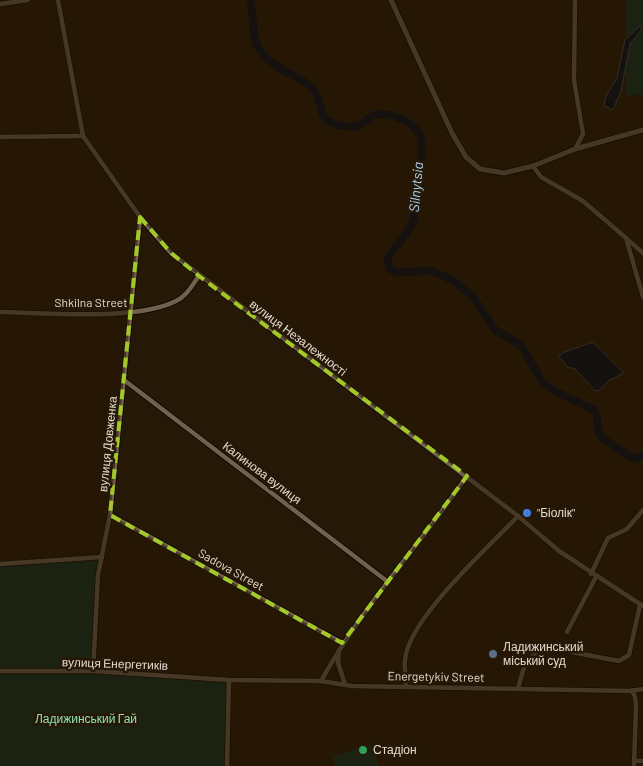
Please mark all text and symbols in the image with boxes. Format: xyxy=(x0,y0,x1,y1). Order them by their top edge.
water label: Silnytsia xyxy=(405,161,426,213)
street label: Shkilna Street xyxy=(54,295,128,309)
street label: вулиця Незалежності xyxy=(247,296,350,379)
street label: вулиця Довженка xyxy=(95,395,120,492)
street label: Калинова вулиця xyxy=(220,438,305,507)
place label: "Біолік" xyxy=(537,505,575,519)
marker: "Біолік" xyxy=(521,507,533,519)
street label: Sadova Street xyxy=(196,545,267,593)
place label: Ладижинський міський суд xyxy=(503,639,584,668)
marker: Ладижинський міський суд xyxy=(487,648,499,660)
street label: вулиця Енергетиків xyxy=(62,654,168,673)
street label: Energetykiv Street xyxy=(387,668,485,684)
park label: Ладижинський Гай xyxy=(35,711,137,726)
place label: Стадіон xyxy=(373,742,417,757)
marker: Стадіон xyxy=(357,744,369,756)

